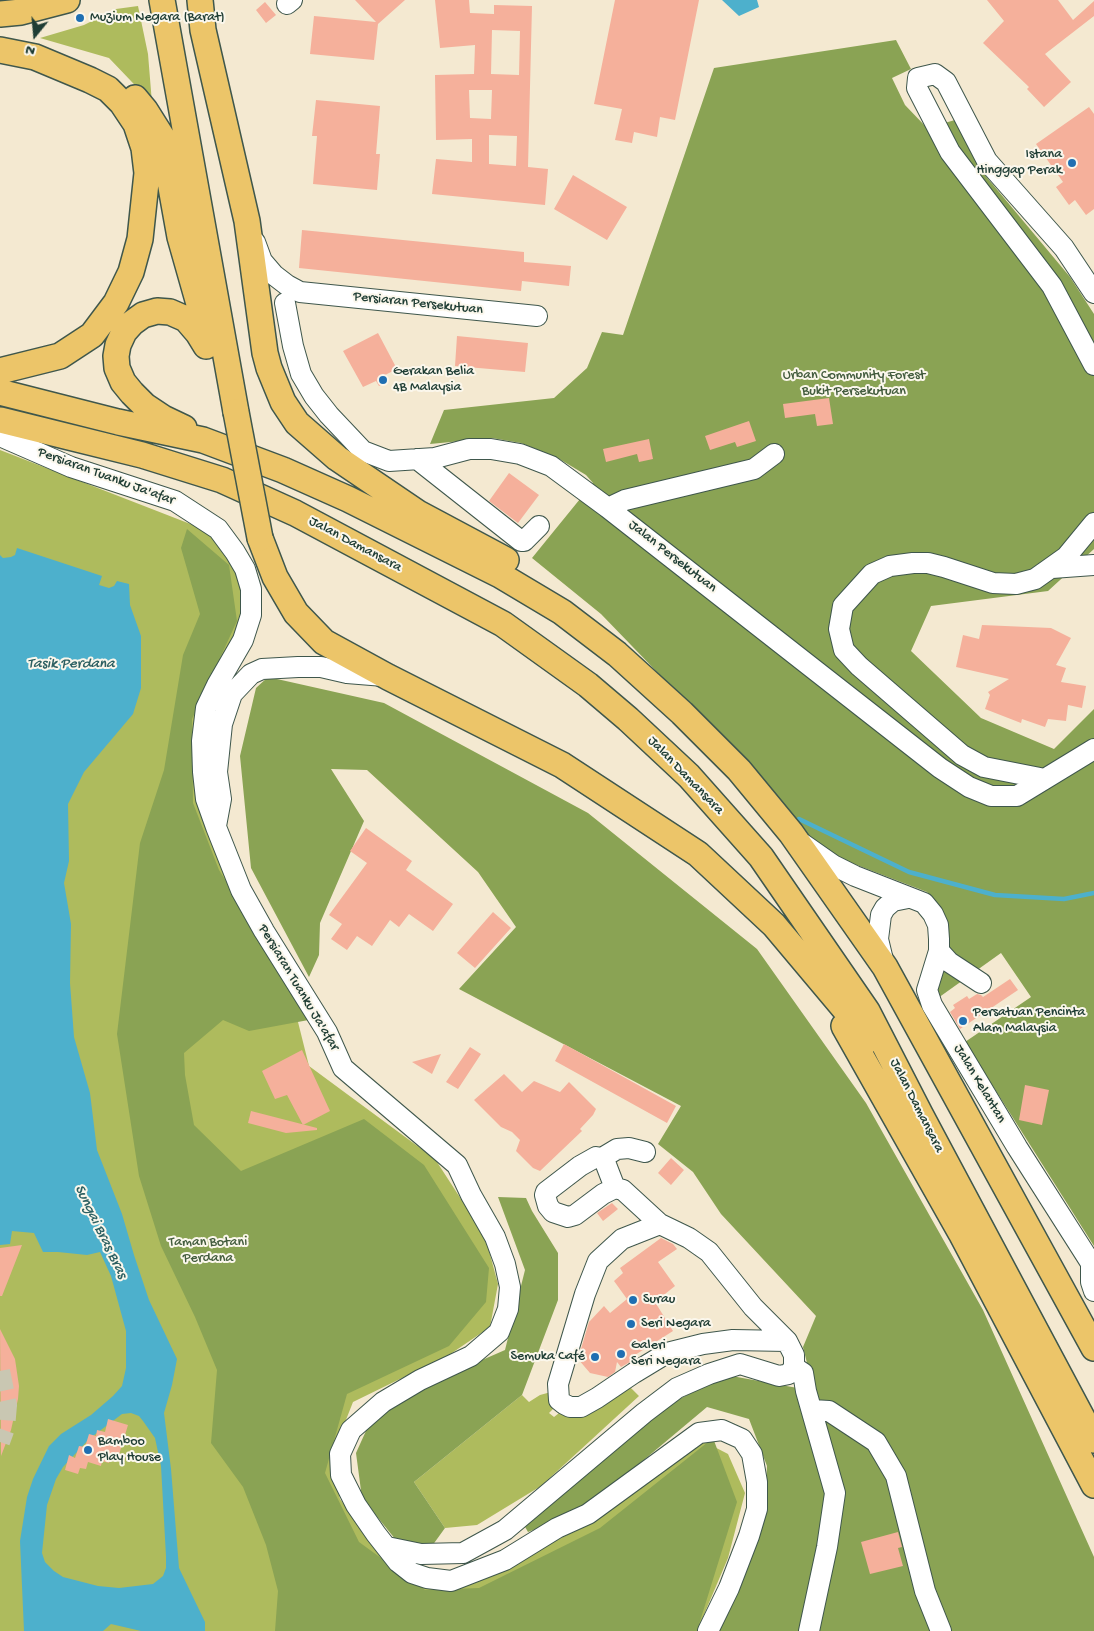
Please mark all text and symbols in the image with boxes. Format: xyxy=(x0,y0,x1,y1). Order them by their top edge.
north arrow xyxy=(10,10,60,60)
place label: Muzium Negara (Barat) xyxy=(90,10,225,26)
marker: Muzium Negara (Barat) xyxy=(74,12,86,24)
text: N xyxy=(24,40,37,59)
place label: Istana Hinggap Perak xyxy=(976,147,1062,180)
marker: Istana Hinggap Perak xyxy=(1066,157,1078,169)
street label: Persiaran Persekutuan xyxy=(352,289,484,319)
place label: Gerakan Belia 4B Malaysia xyxy=(393,364,474,397)
park label: Urban Community Forest Bukit Persekutuan xyxy=(783,368,925,401)
marker: Gerakan Belia 4B Malaysia xyxy=(377,374,389,386)
street label: Persiaran Tuanku Ja'afar xyxy=(35,444,177,510)
street label: Jalan Damansara xyxy=(306,513,404,577)
street label: Jalan Persekutuan xyxy=(624,517,720,597)
water label: Tasik Perdana xyxy=(27,656,115,674)
street label: Jalan Damansara xyxy=(643,733,727,819)
street label: Persiaran Tuanku Ja'afar xyxy=(254,922,342,1054)
place label: Persatuan Pencinta Alam Malaysia xyxy=(973,1005,1085,1038)
marker: Persatuan Pencinta Alam Malaysia xyxy=(957,1015,969,1027)
street label: Jalan Kelantan xyxy=(949,1042,1009,1126)
street label: Jalan Damansara xyxy=(885,1056,947,1156)
water label: Sungai Bras Bras xyxy=(70,1182,130,1282)
park label: Taman Botani Perdana xyxy=(169,1235,247,1268)
place label: Surau xyxy=(643,1292,675,1308)
marker: Surau xyxy=(627,1294,639,1306)
place label: Seri Negara xyxy=(641,1316,711,1332)
marker: Seri Negara xyxy=(625,1318,637,1330)
place label: Galeri Seri Negara xyxy=(631,1338,701,1370)
marker: Galeri Seri Negara xyxy=(615,1348,627,1360)
place label: Semuka Café xyxy=(511,1349,585,1365)
marker: Semuka Café xyxy=(589,1351,601,1363)
place label: Bamboo Play House xyxy=(98,1434,161,1466)
marker: Bamboo Play House xyxy=(82,1444,94,1456)

